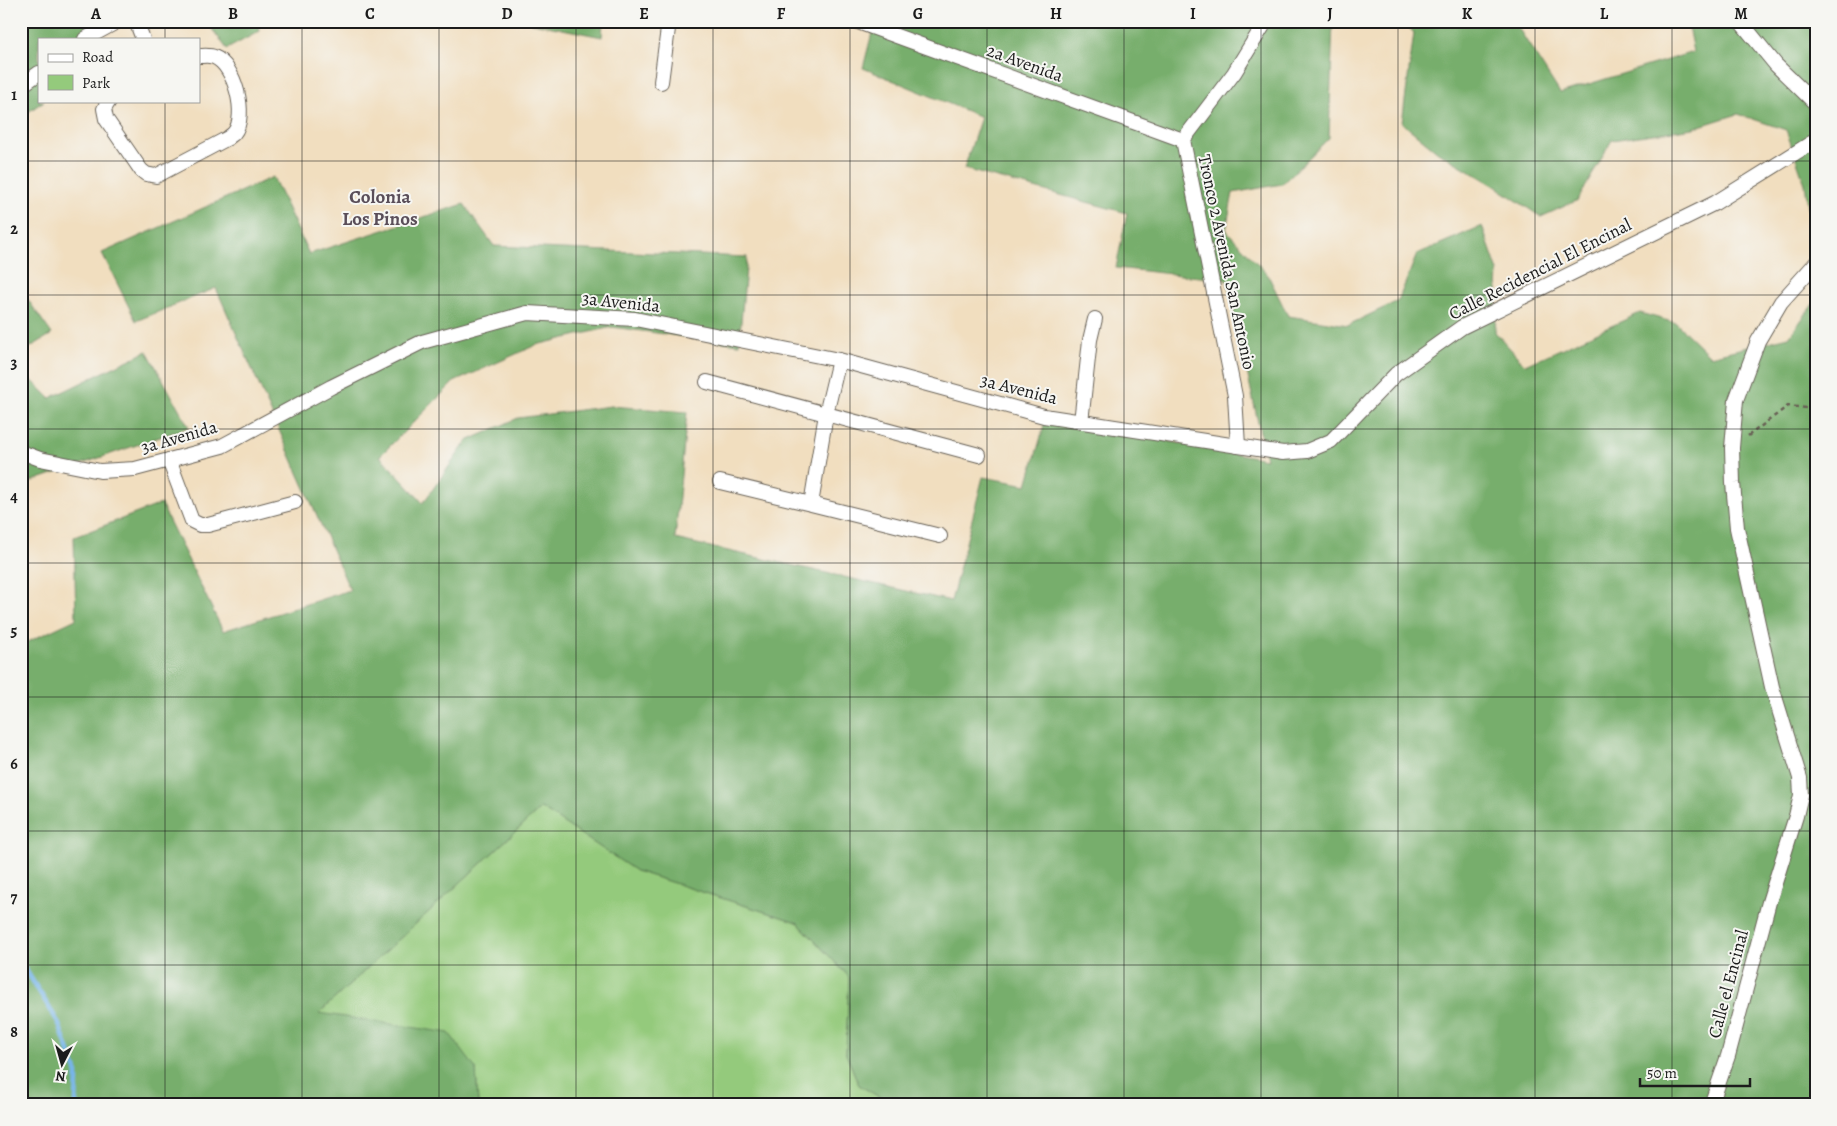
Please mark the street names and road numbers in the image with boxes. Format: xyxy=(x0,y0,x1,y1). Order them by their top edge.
street label: 2a Avenida xyxy=(984,38,1067,88)
street label: Tronco 2 Avenida San Antonio xyxy=(1192,152,1262,372)
street label: Calle Recidencial El Encinal xyxy=(1445,212,1636,326)
street label: 3a Avenida xyxy=(581,286,662,318)
street label: 3a Avenida xyxy=(978,368,1061,410)
street label: 3a Avenida xyxy=(138,414,221,459)
street label: Calle el Encinal xyxy=(1702,927,1754,1041)

